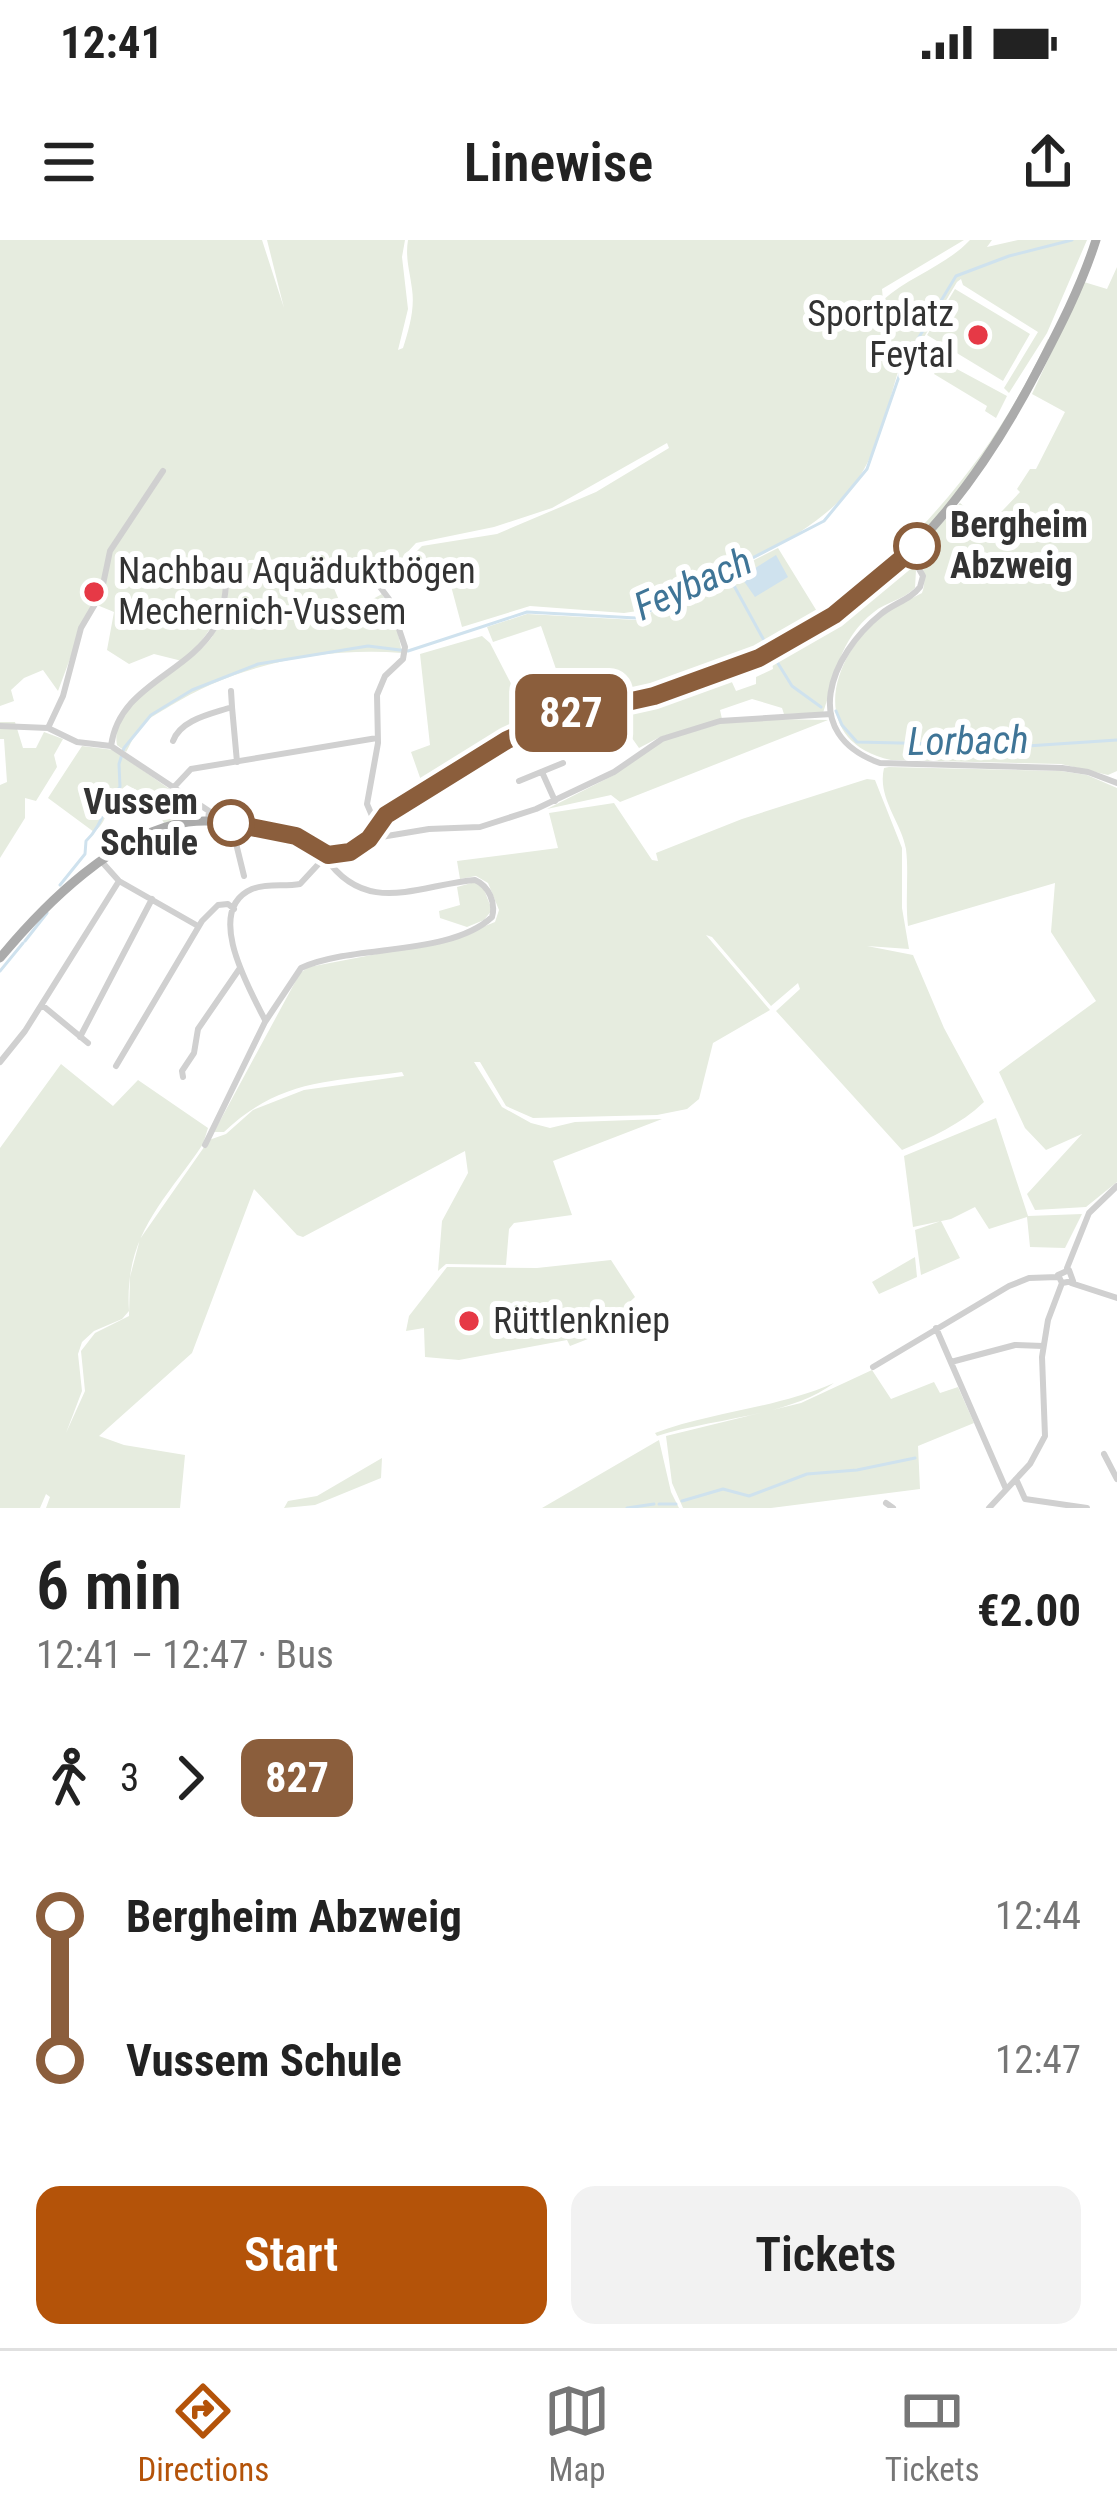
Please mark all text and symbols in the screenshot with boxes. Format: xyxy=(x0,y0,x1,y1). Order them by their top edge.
text: 12:41 xyxy=(60,16,163,69)
icon: menu xyxy=(36,129,102,195)
icon: share xyxy=(1015,129,1081,195)
text: Linewise xyxy=(464,131,653,194)
place label: Sportplatz Feytal xyxy=(807,293,954,376)
marker: Sportplatz Feytal xyxy=(965,322,991,348)
place label: Bergheim Abzweig xyxy=(950,504,1088,587)
marker: Bergheim Abzweig xyxy=(895,524,939,568)
water label: Feybach xyxy=(627,538,759,630)
place label: Nachbau Aquäduktbögen Mechernich-Vussem xyxy=(118,550,476,633)
marker: Nachbau Aquäduktbögen Mechernich-Vussem xyxy=(81,579,107,605)
line badge: 827 xyxy=(502,674,640,752)
text: 827 xyxy=(539,688,603,737)
water label: Lorbach xyxy=(907,717,1029,765)
place label: Vussem Schule xyxy=(83,781,198,864)
marker: Vussem Schule xyxy=(209,801,253,845)
place label: Rüttlenkniep xyxy=(493,1300,670,1342)
marker: Rüttlenkniep xyxy=(456,1308,482,1334)
text: 6 min xyxy=(36,1548,182,1625)
text: €2.00 xyxy=(977,1584,1081,1637)
text: 12:41 – 12:47 · Bus xyxy=(36,1632,334,1678)
icon: walk xyxy=(36,1745,102,1811)
icon: forward xyxy=(157,1745,223,1811)
text: 827 xyxy=(265,1753,329,1802)
text: 3 xyxy=(120,1755,139,1801)
text: Bergheim Abzweig xyxy=(126,1890,462,1943)
text: 12:44 xyxy=(995,1893,1081,1939)
text: Vussem Schule xyxy=(126,2034,402,2087)
text: 12:47 xyxy=(995,2037,1081,2083)
button: Start xyxy=(36,2186,547,2324)
button: Tickets xyxy=(571,2186,1081,2324)
tab: Directions xyxy=(137,2378,269,2489)
tab: Map xyxy=(544,2378,610,2489)
tab: Tickets xyxy=(885,2378,980,2489)

